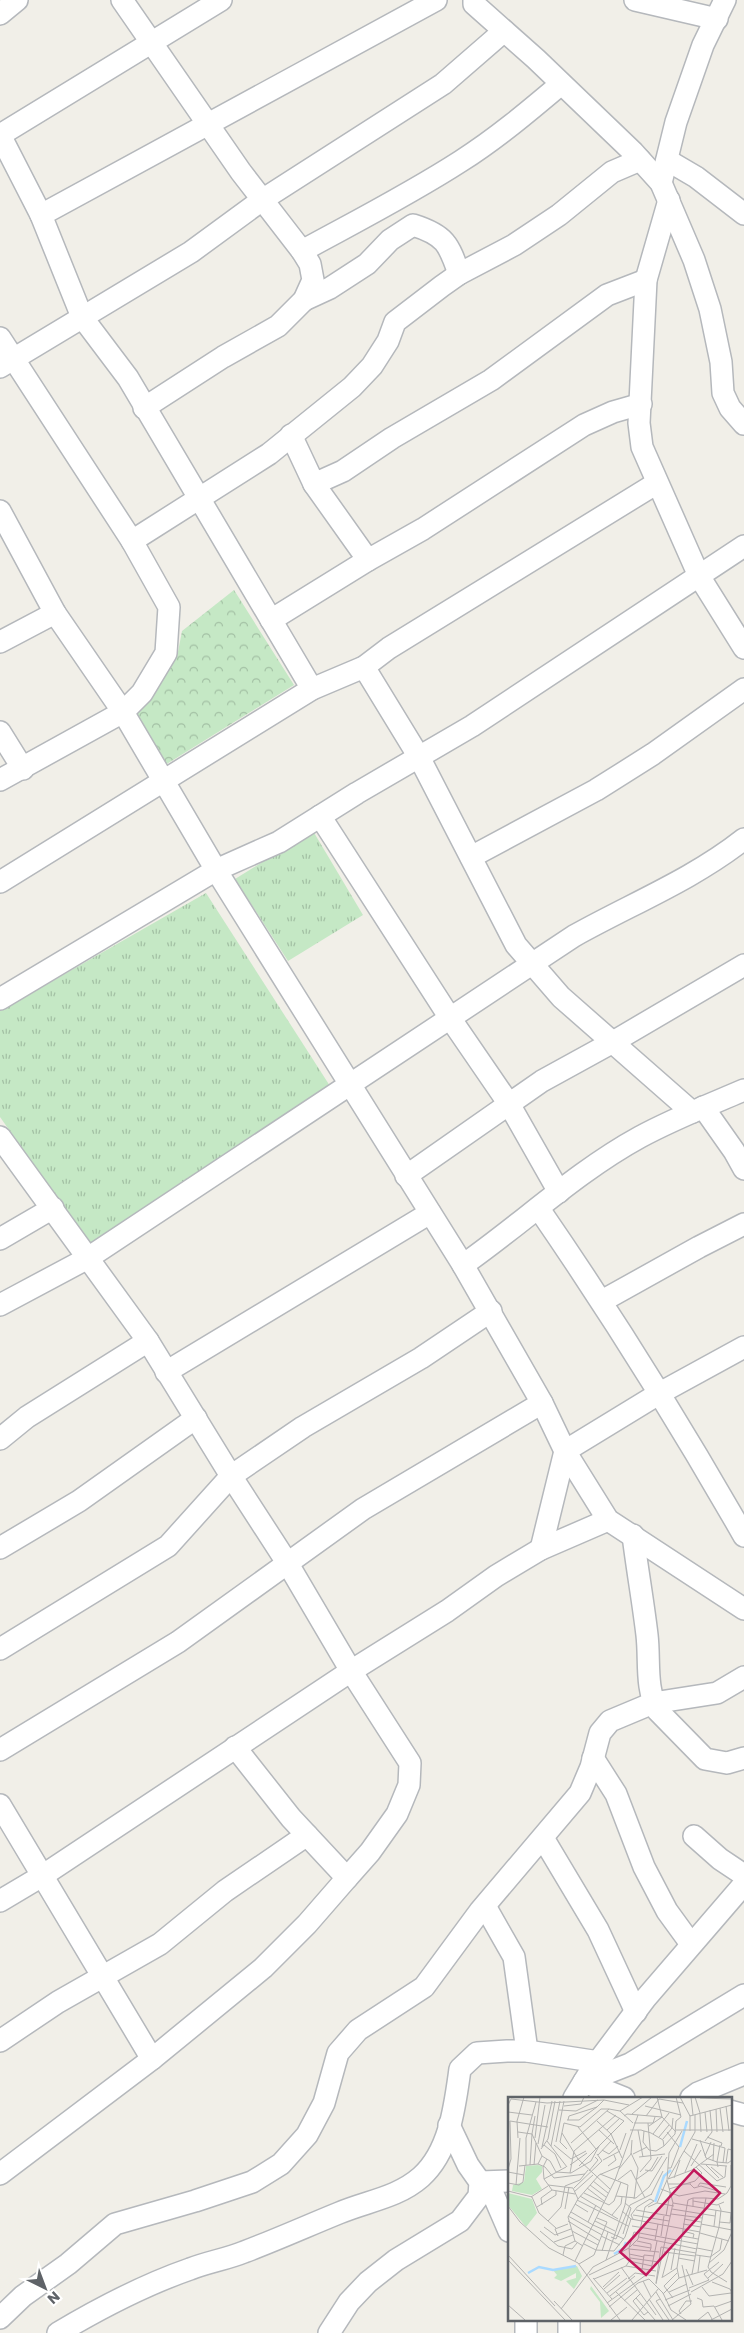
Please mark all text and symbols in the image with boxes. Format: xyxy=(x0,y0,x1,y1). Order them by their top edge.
inset map xyxy=(508,2097,732,2320)
north arrow xyxy=(20,2263,70,2313)
text: N xyxy=(43,2287,64,2309)

